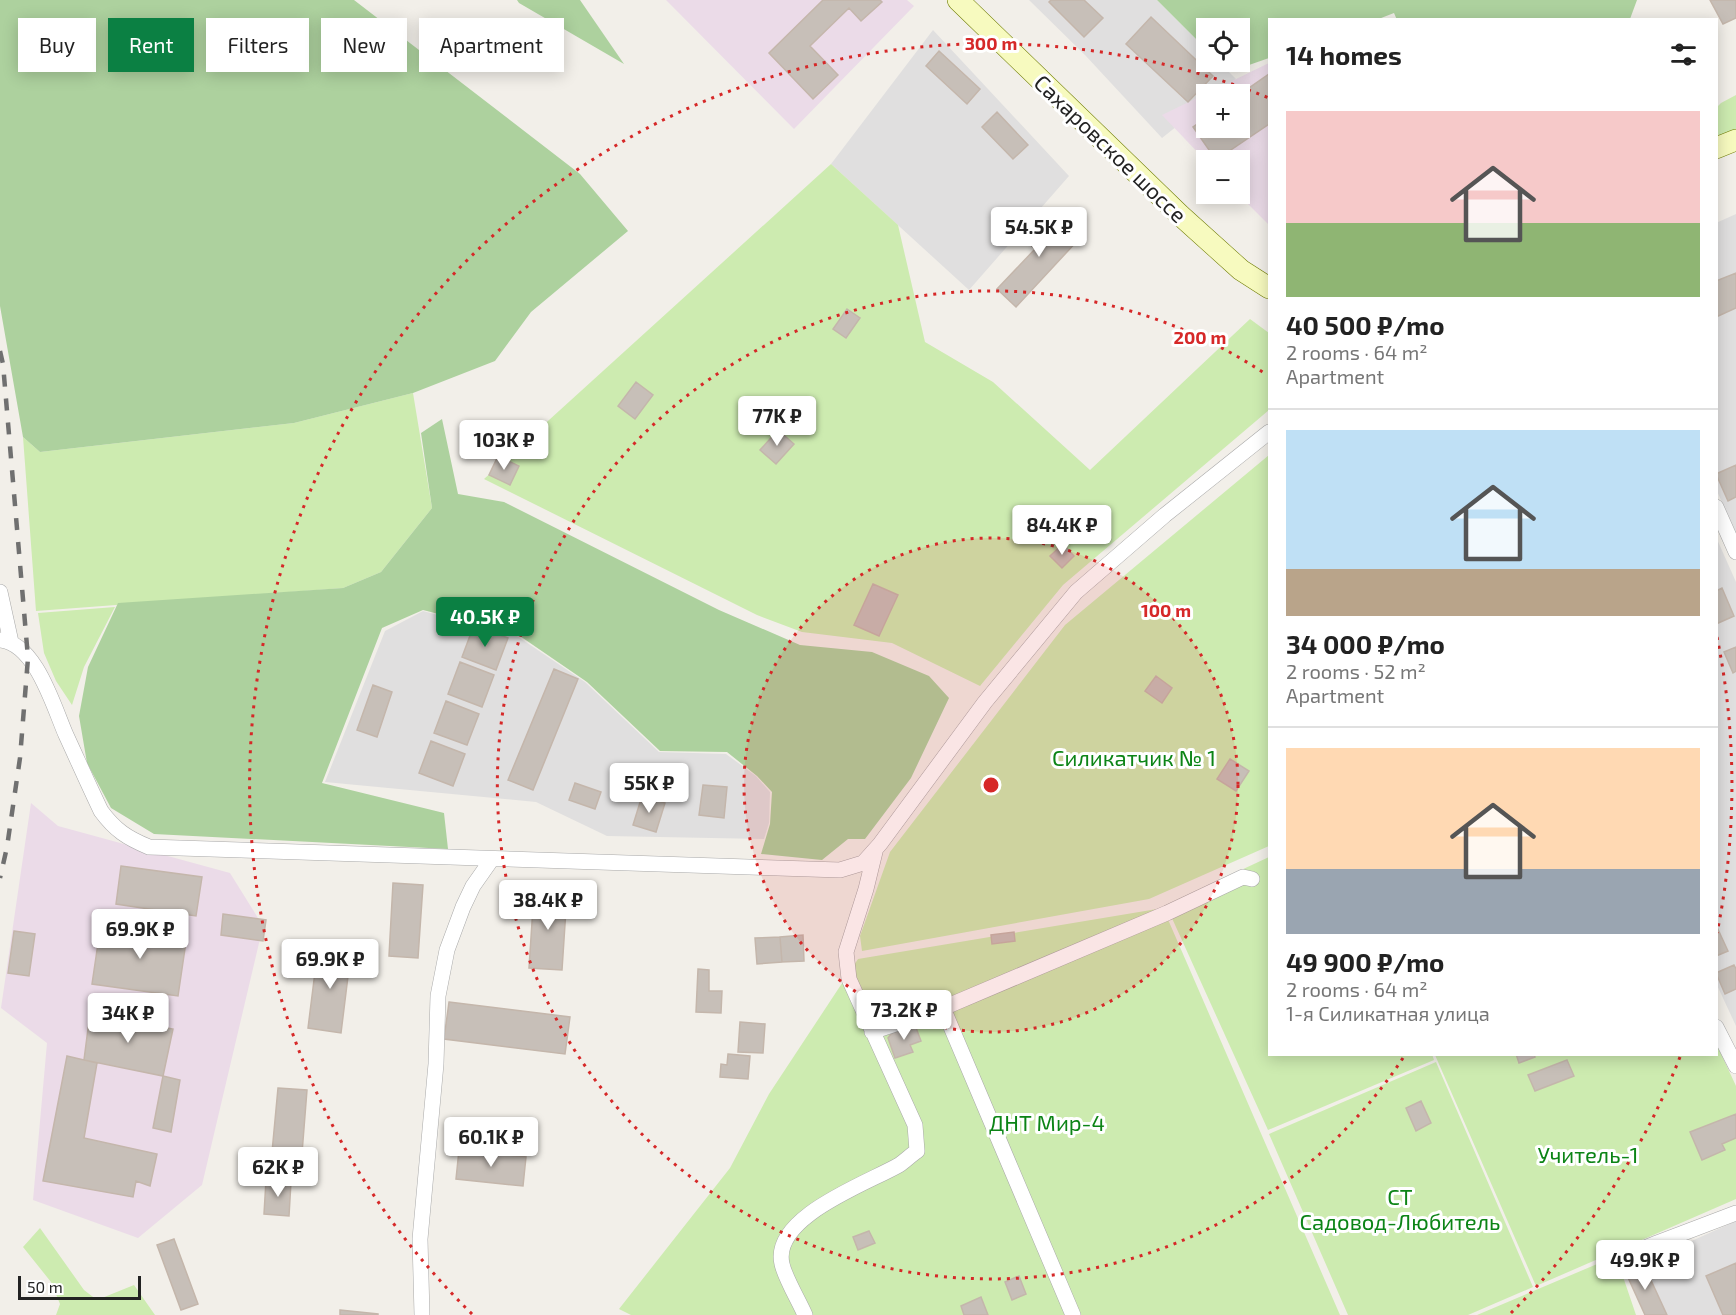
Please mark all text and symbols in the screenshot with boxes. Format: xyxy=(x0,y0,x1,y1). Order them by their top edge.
chip: Buy xyxy=(18,18,96,72)
chip: Rent xyxy=(108,18,194,72)
chip: Filters xyxy=(206,18,309,72)
chip: New xyxy=(321,18,407,72)
chip: Apartment xyxy=(419,18,564,72)
map controls xyxy=(1196,18,1250,204)
button: locate xyxy=(1196,18,1250,72)
text: 300 m xyxy=(965,32,1017,54)
icon: filters xyxy=(1667,38,1700,71)
text: 14 homes xyxy=(1286,39,1402,70)
street label: Сахаровское шоссе xyxy=(1030,69,1192,227)
button: + xyxy=(1196,84,1250,138)
button: − xyxy=(1196,150,1250,204)
icon: home xyxy=(1439,150,1547,258)
pin: 54.5K ₽ xyxy=(984,207,1094,258)
text: 54.5K ₽ xyxy=(1005,214,1073,238)
text: 40 500 ₽/mo xyxy=(1286,309,1445,340)
text: 200 m xyxy=(1174,326,1226,348)
text: 2 rooms · 64 m² xyxy=(1286,340,1428,364)
text: Apartment xyxy=(1286,364,1384,388)
pin: 77K ₽ xyxy=(735,396,819,447)
text: 77K ₽ xyxy=(752,403,802,427)
pin: 103K ₽ xyxy=(455,420,553,471)
text: 103K ₽ xyxy=(473,427,535,451)
icon: home xyxy=(1439,469,1547,577)
pin: 84.4K ₽ xyxy=(1007,505,1117,556)
text: 84.4K ₽ xyxy=(1026,512,1098,536)
pin: 40.5K ₽ xyxy=(430,597,540,648)
text: 100 m xyxy=(1141,599,1191,621)
text: 40.5K ₽ xyxy=(450,604,520,628)
text: 34 000 ₽/mo xyxy=(1286,628,1445,659)
text: 2 rooms · 52 m² xyxy=(1286,659,1426,683)
text: Apartment xyxy=(1286,683,1384,707)
park label: Силикатчик № 1 xyxy=(1052,744,1216,770)
pin: 55K ₽ xyxy=(607,763,691,814)
text: 55K ₽ xyxy=(624,770,674,794)
centre of rings xyxy=(981,775,1001,795)
icon: home xyxy=(1439,787,1547,895)
pin: 38.4K ₽ xyxy=(493,880,603,931)
text: 38.4K ₽ xyxy=(513,887,583,911)
pin: 69.9K ₽ xyxy=(85,909,195,960)
text: 69.9K ₽ xyxy=(106,916,174,940)
pin: 69.9K ₽ xyxy=(275,939,385,990)
text: 69.9K ₽ xyxy=(296,946,364,970)
text: 49 900 ₽/mo xyxy=(1286,946,1444,977)
text: 2 rooms · 64 m² xyxy=(1286,977,1428,1001)
pin: 73.2K ₽ xyxy=(849,990,959,1041)
pin: 34K ₽ xyxy=(86,993,170,1044)
text: 73.2K ₽ xyxy=(870,997,938,1021)
text: 34K ₽ xyxy=(102,1000,154,1024)
text: 1-я Силикатная улица xyxy=(1286,1001,1490,1025)
park label: ДНТ Мир-4 xyxy=(989,1109,1105,1135)
pin: 60.1K ₽ xyxy=(436,1117,546,1168)
text: 60.1K ₽ xyxy=(458,1124,524,1148)
park label: Учитель-1 xyxy=(1538,1141,1638,1167)
pin: 62K ₽ xyxy=(236,1147,320,1198)
text: 62K ₽ xyxy=(252,1154,304,1178)
park label: СТ Садовод-Любитель xyxy=(1300,1183,1500,1234)
pin: 49.9K ₽ xyxy=(1590,1240,1700,1291)
text: 49.9K ₽ xyxy=(1610,1247,1680,1271)
scale bar xyxy=(18,1273,141,1300)
text: 50 m xyxy=(27,1277,63,1296)

